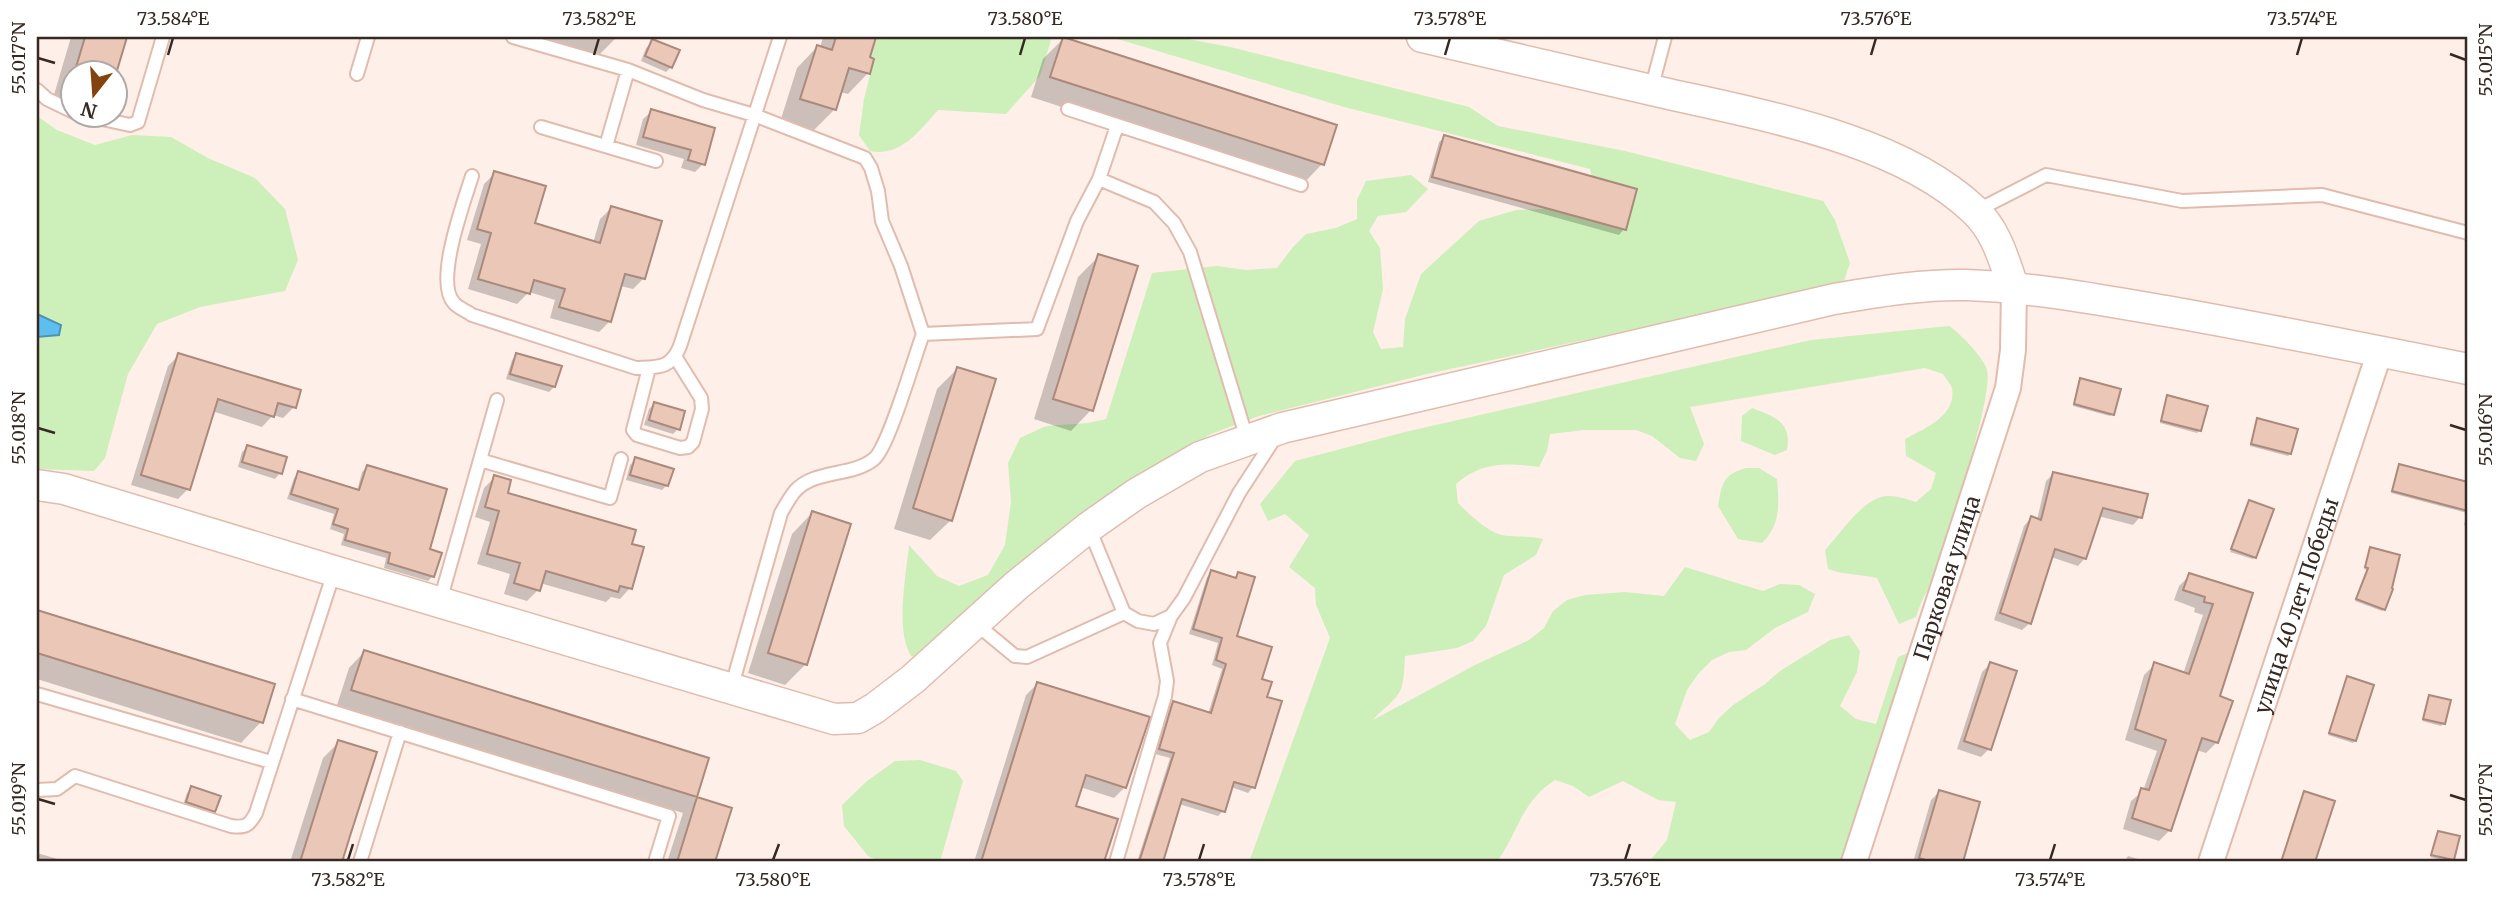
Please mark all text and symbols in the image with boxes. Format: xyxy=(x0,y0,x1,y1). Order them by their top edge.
text: 73.584°E xyxy=(137,7,210,30)
text: 73.582°E xyxy=(562,7,636,30)
text: 73.580°E xyxy=(988,7,1063,30)
text: 73.578°E xyxy=(1414,7,1487,30)
text: 73.576°E xyxy=(1840,7,1912,30)
text: 73.574°E xyxy=(2267,7,2338,30)
text: 55.017°N xyxy=(7,21,30,95)
text: 55.015°N xyxy=(2474,23,2497,97)
north arrow xyxy=(60,60,130,130)
text: N xyxy=(78,97,100,124)
text: 55.018°N xyxy=(7,391,30,465)
text: 55.016°N xyxy=(2474,394,2497,466)
street label: Парковая улица xyxy=(1907,492,1986,663)
street label: улица 40 лет Победы xyxy=(2247,494,2344,717)
text: 55.019°N xyxy=(7,762,30,836)
text: 55.017°N xyxy=(2474,763,2497,837)
text: 73.582°E xyxy=(311,868,385,891)
text: 73.580°E xyxy=(736,868,811,891)
text: 73.578°E xyxy=(1163,868,1236,891)
text: 73.576°E xyxy=(1589,868,1661,891)
text: 73.574°E xyxy=(2015,868,2086,891)

